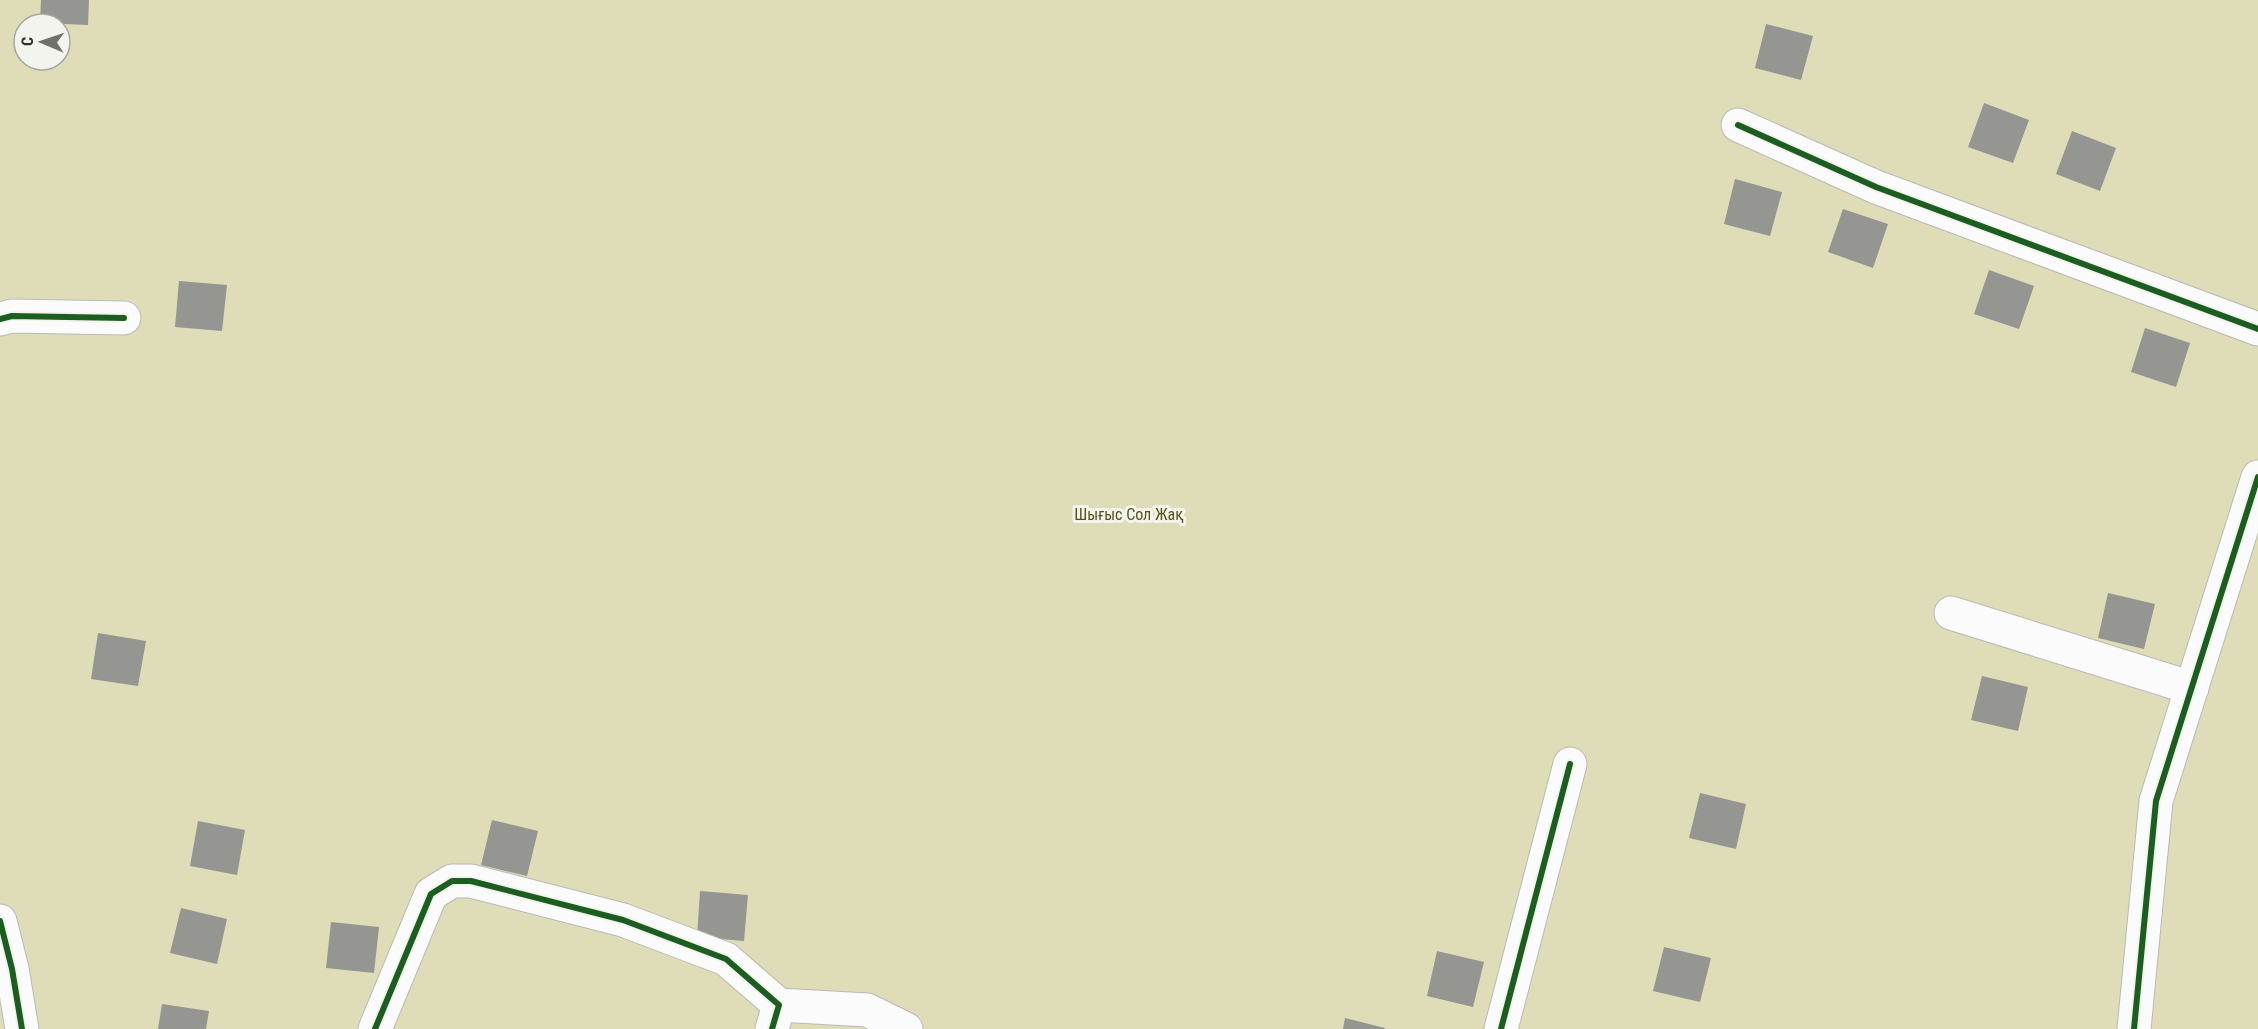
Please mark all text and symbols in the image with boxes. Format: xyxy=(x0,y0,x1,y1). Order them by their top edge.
north arrow xyxy=(12,12,72,72)
text: С xyxy=(18,37,37,46)
park label: Шығыс Сол Жақ xyxy=(1074,505,1184,524)

